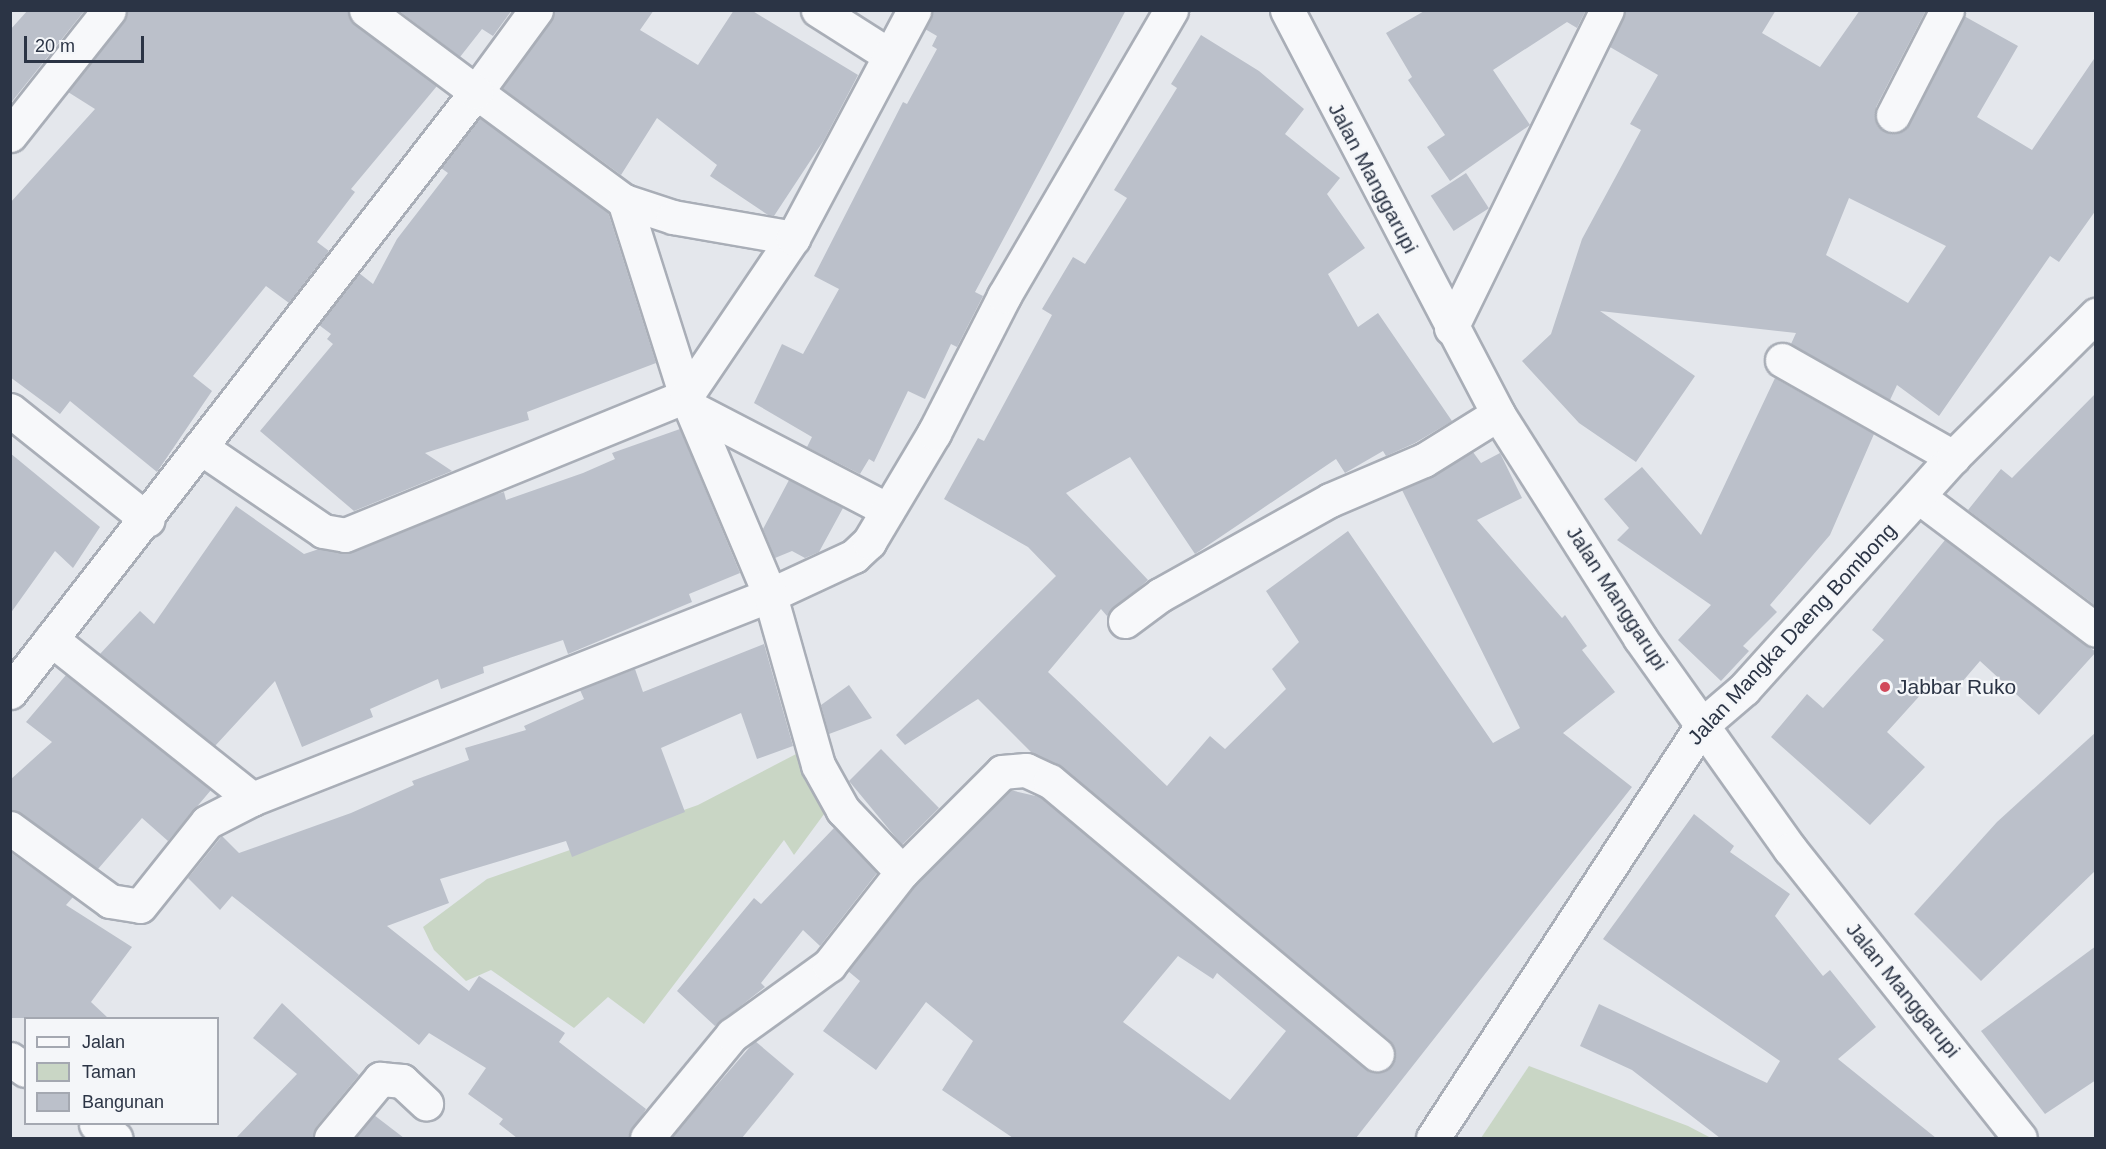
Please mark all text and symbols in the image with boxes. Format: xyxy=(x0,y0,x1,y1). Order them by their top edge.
scale bar xyxy=(27,24,147,62)
text: 20 m xyxy=(35,36,75,56)
street label: Jalan Manggarupi xyxy=(1323,98,1423,258)
street label: Jalan Mangka Daeng Bombong xyxy=(1682,518,1902,750)
street label: Jalan Manggarupi xyxy=(1561,521,1673,675)
place label: Jabbar Ruko xyxy=(1897,674,2016,700)
marker: Jabbar Ruko xyxy=(1878,680,1892,694)
street label: Jalan Manggarupi xyxy=(1841,917,1965,1063)
legend xyxy=(24,1017,219,1125)
text: Jalan xyxy=(82,1032,125,1052)
text: Taman xyxy=(82,1062,136,1082)
text: Bangunan xyxy=(82,1092,164,1112)

